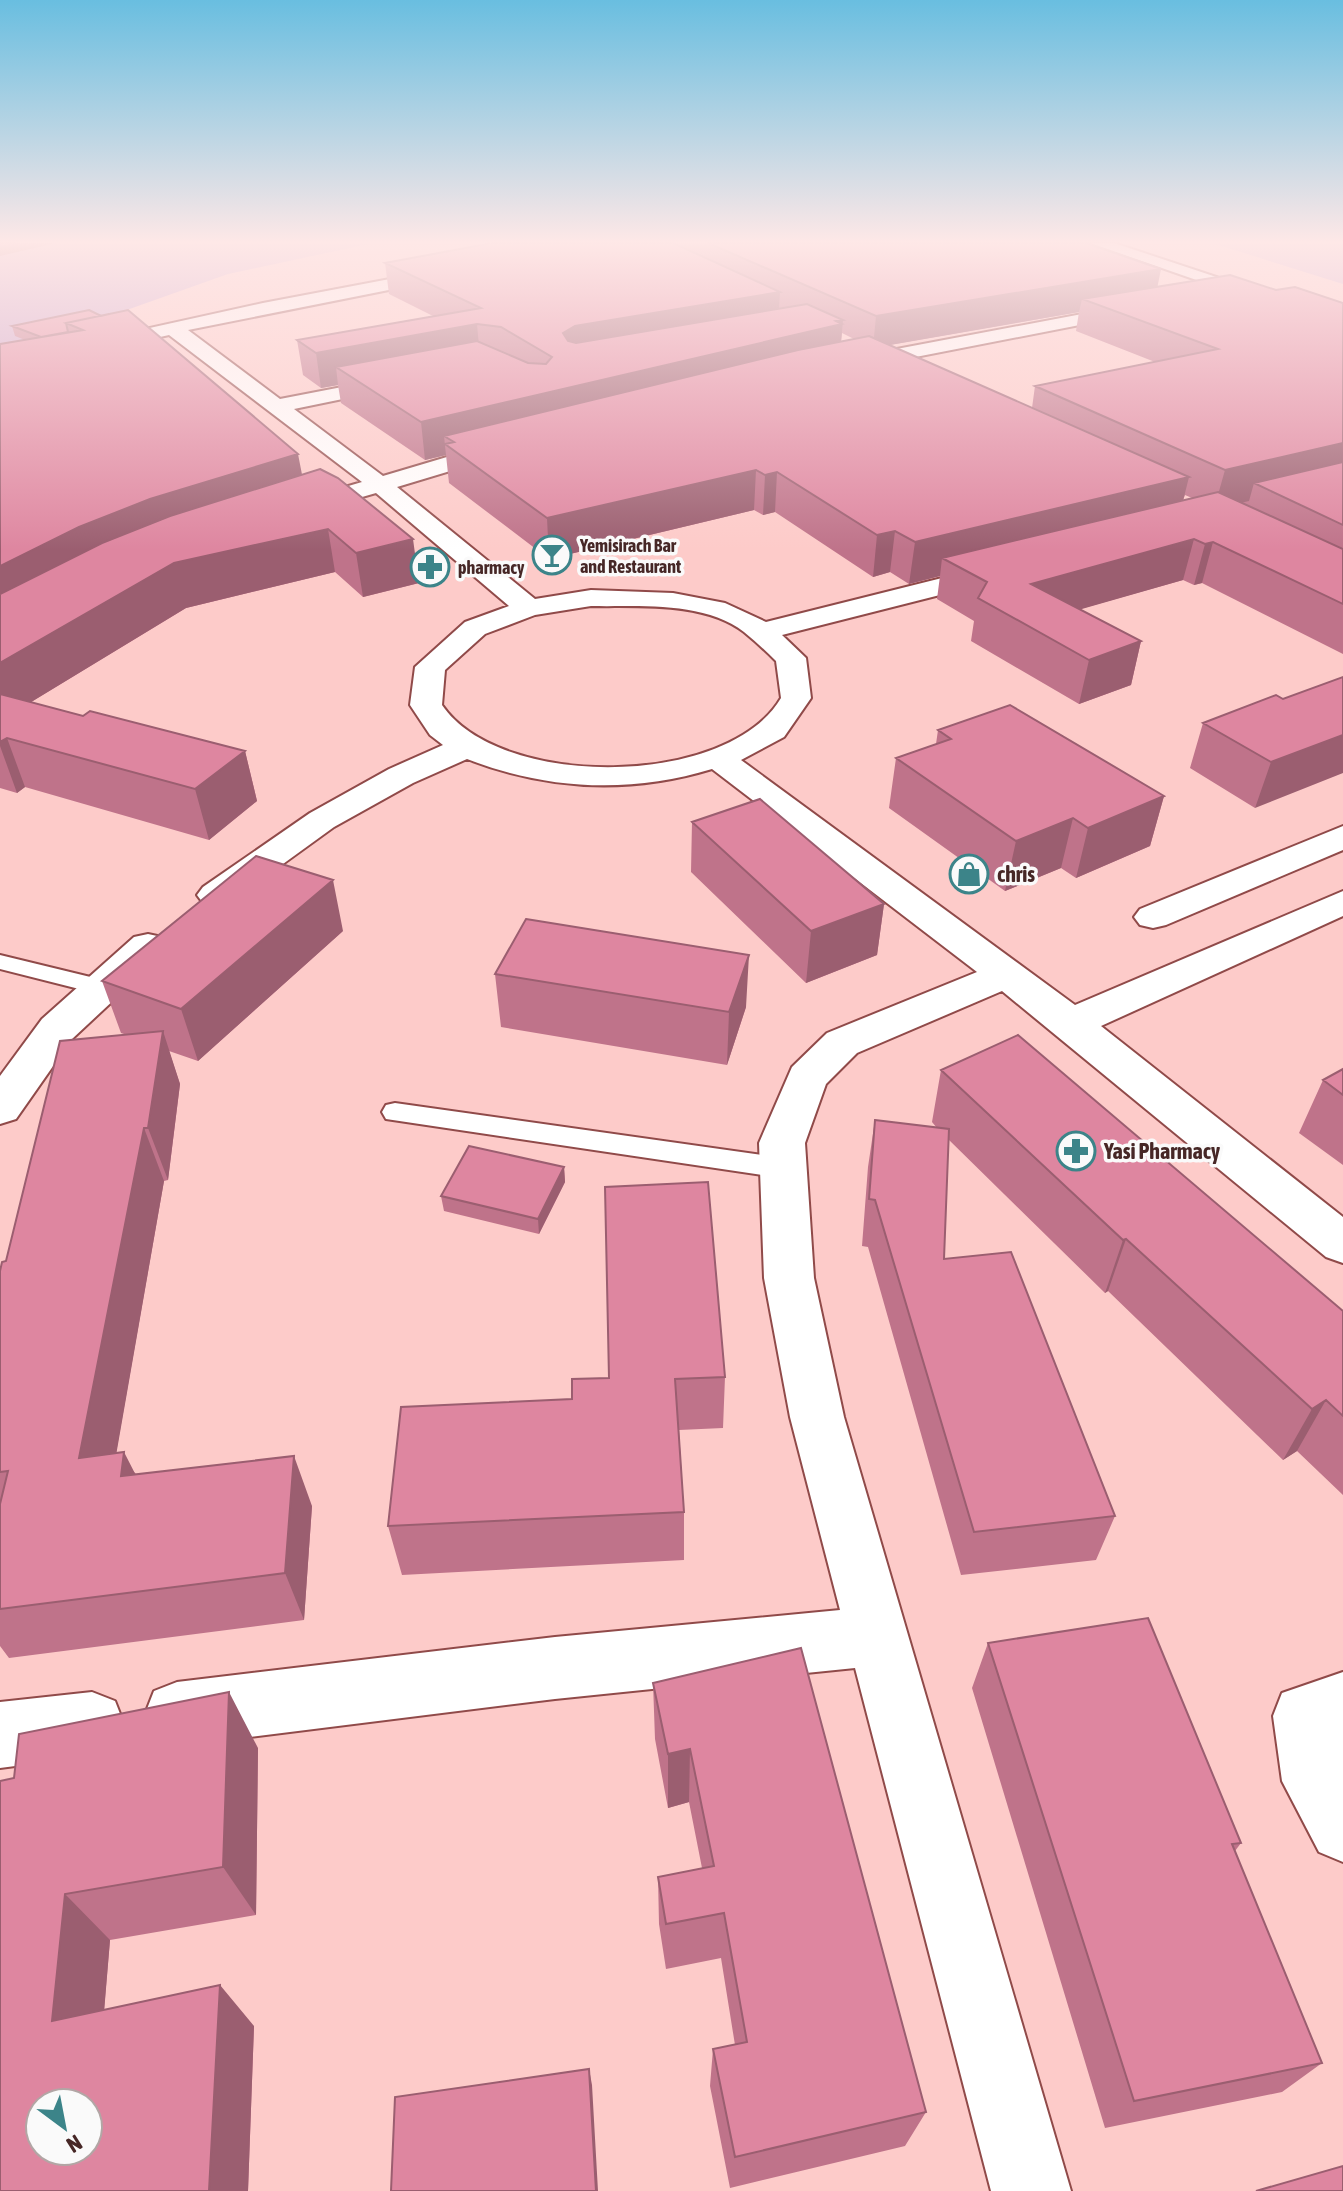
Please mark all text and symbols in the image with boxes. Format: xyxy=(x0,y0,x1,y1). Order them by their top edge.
bar icon: Yemisirach Bar and Restaurant xyxy=(531,534,573,576)
place label: Yemisirach Bar and Restaurant xyxy=(579,535,682,577)
pharmacy icon: pharmacy xyxy=(409,546,451,588)
place label: pharmacy xyxy=(458,557,525,578)
shop icon: chris xyxy=(948,853,990,895)
place label: chris xyxy=(997,861,1035,887)
pharmacy icon: Yasi Pharmacy xyxy=(1055,1130,1097,1172)
place label: Yasi Pharmacy xyxy=(1103,1138,1220,1164)
north arrow xyxy=(24,2087,104,2167)
text: N xyxy=(62,2129,87,2158)

